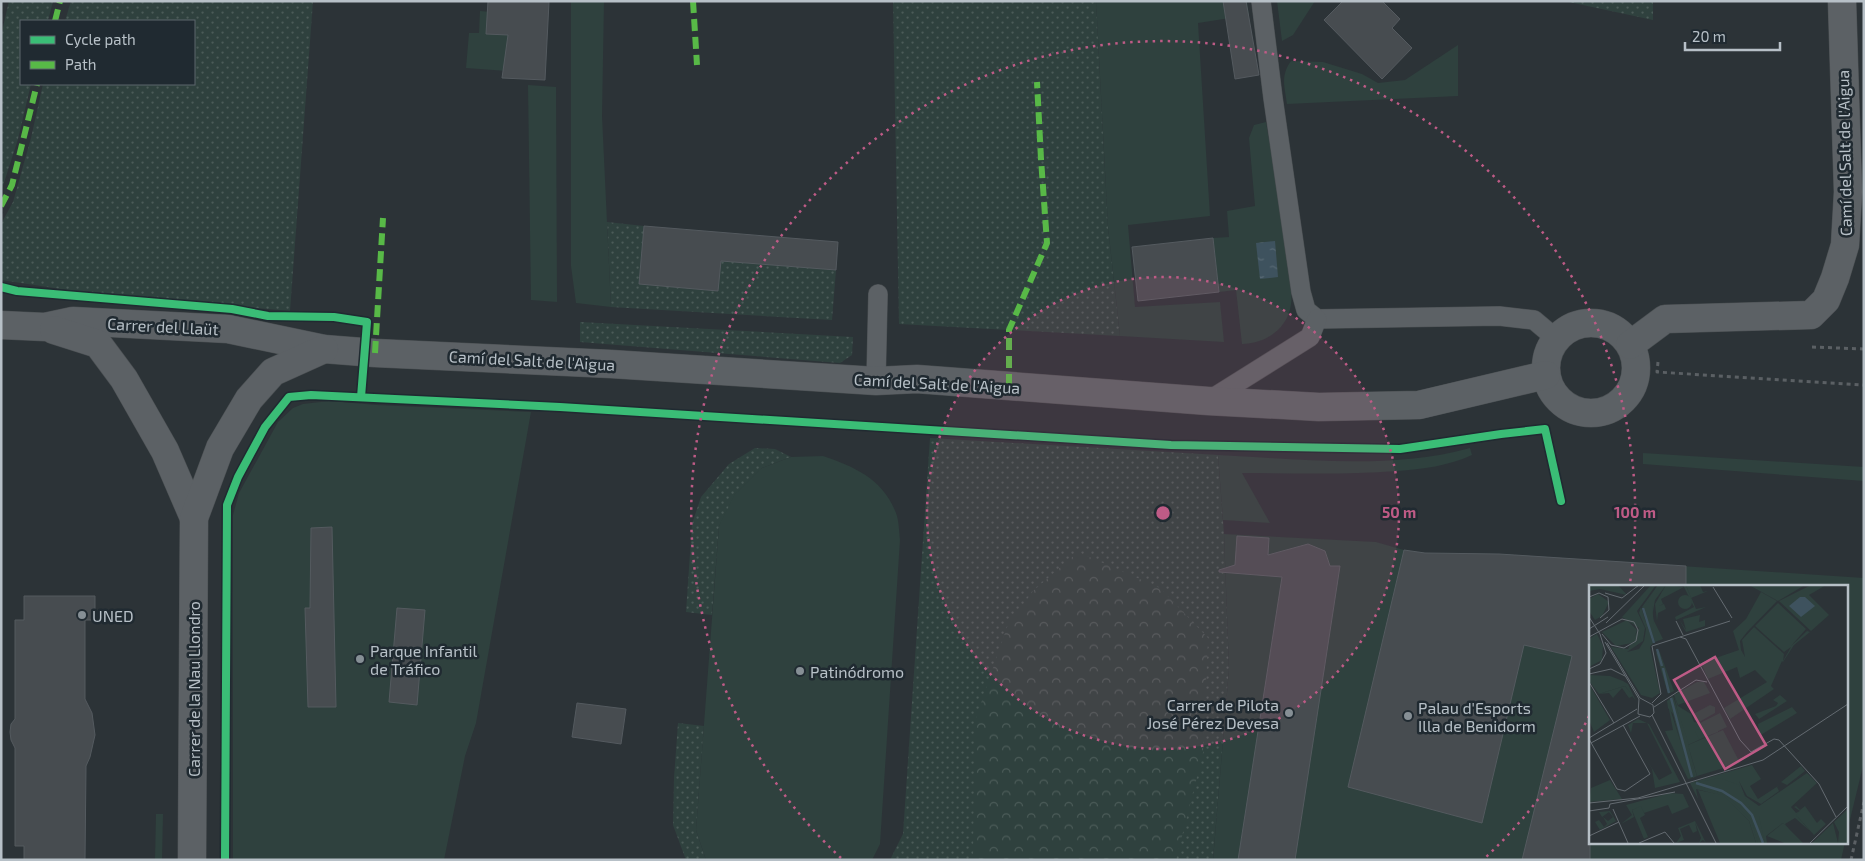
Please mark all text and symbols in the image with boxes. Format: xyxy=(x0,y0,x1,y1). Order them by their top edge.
legend xyxy=(20,20,195,85)
scale bar xyxy=(1685,20,1780,52)
text: 20 m xyxy=(1692,27,1726,45)
text: Cycle path xyxy=(65,30,136,48)
text: Path xyxy=(65,55,96,73)
street label: Camí del Salt de l'Aigua xyxy=(1833,70,1855,236)
street label: Carrer del Llaüt xyxy=(107,314,219,338)
street label: Camí del Salt de l'Aigua xyxy=(448,346,616,374)
street label: Camí del Salt de l'Aigua xyxy=(853,369,1021,397)
text: 50 m xyxy=(1382,503,1416,521)
text: 100 m xyxy=(1614,503,1656,521)
centre of rings xyxy=(1154,504,1172,522)
inset map xyxy=(1589,585,1848,844)
street label: Carrer de la Nau Llondro xyxy=(184,601,203,777)
place label: UNED xyxy=(92,606,134,625)
marker: UNED xyxy=(76,609,88,621)
place label: Parque Infantil de Tráfico xyxy=(370,641,478,678)
marker: Parque Infantil de Tráfico xyxy=(354,653,366,665)
place label: Patinódromo xyxy=(810,662,904,681)
marker: Patinódromo xyxy=(794,665,806,677)
place label: Carrer de Pilota José Pérez Devesa xyxy=(1147,695,1279,732)
place label: Palau d'Esports Illa de Benidorm xyxy=(1418,698,1536,735)
marker: Carrer de Pilota José Pérez Devesa xyxy=(1283,707,1295,719)
marker: Palau d'Esports Illa de Benidorm xyxy=(1402,710,1414,722)

